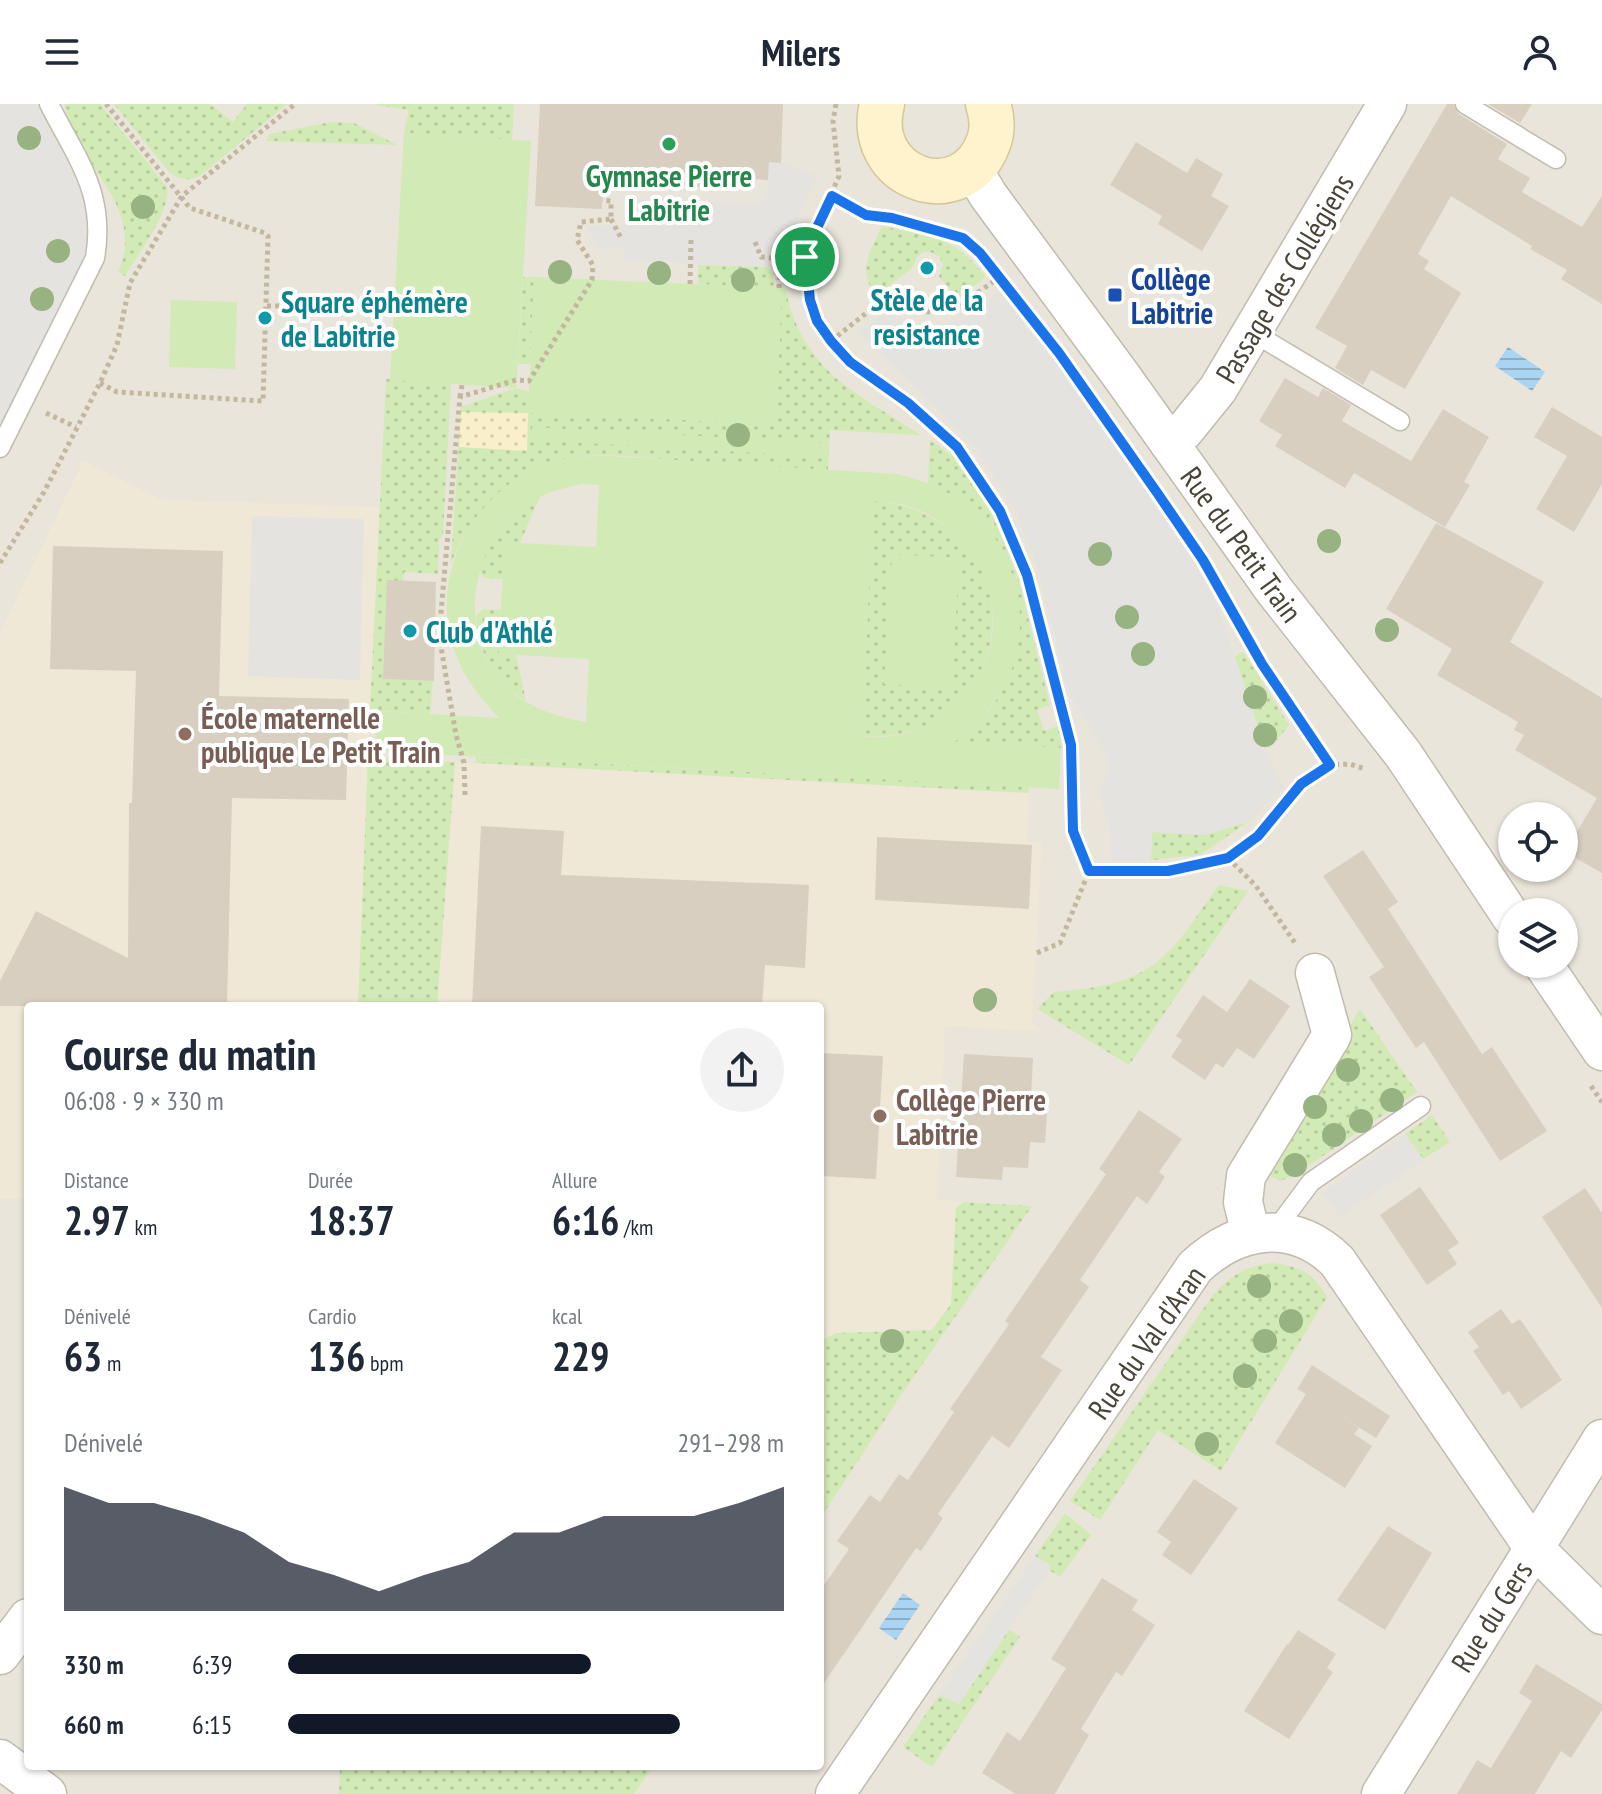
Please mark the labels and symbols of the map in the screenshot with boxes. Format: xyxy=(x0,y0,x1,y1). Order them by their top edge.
marker: Gymnase Pierre Labitrie xyxy=(660,135,678,153)
place label: Gymnase Pierre Labitrie xyxy=(586,156,752,229)
street label: Passage des Collégiens xyxy=(1206,166,1362,390)
pin xyxy=(771,223,839,291)
marker: Stèle de la resistance xyxy=(918,259,936,277)
place label: Collège Labitrie xyxy=(1131,259,1213,332)
place label: Stèle de la resistance xyxy=(870,280,984,353)
place label: Square éphémère de Labitrie xyxy=(281,282,468,355)
marker: Collège Labitrie xyxy=(1106,286,1124,304)
marker: Square éphémère de Labitrie xyxy=(256,309,274,327)
street label: Rue du Petit Train xyxy=(1172,459,1312,629)
place label: Club d'Athlé xyxy=(426,612,553,651)
marker: Club d'Athlé xyxy=(401,622,419,640)
place label: École maternelle publique Le Petit Train xyxy=(201,698,440,771)
marker: École maternelle publique Le Petit Train xyxy=(176,725,194,743)
place label: Collège Pierre Labitrie xyxy=(896,1080,1046,1153)
marker: Collège Pierre Labitrie xyxy=(871,1107,889,1125)
street label: Rue du Val d'Aran xyxy=(1079,1258,1213,1426)
street label: Rue du Gers xyxy=(1442,1553,1540,1679)

